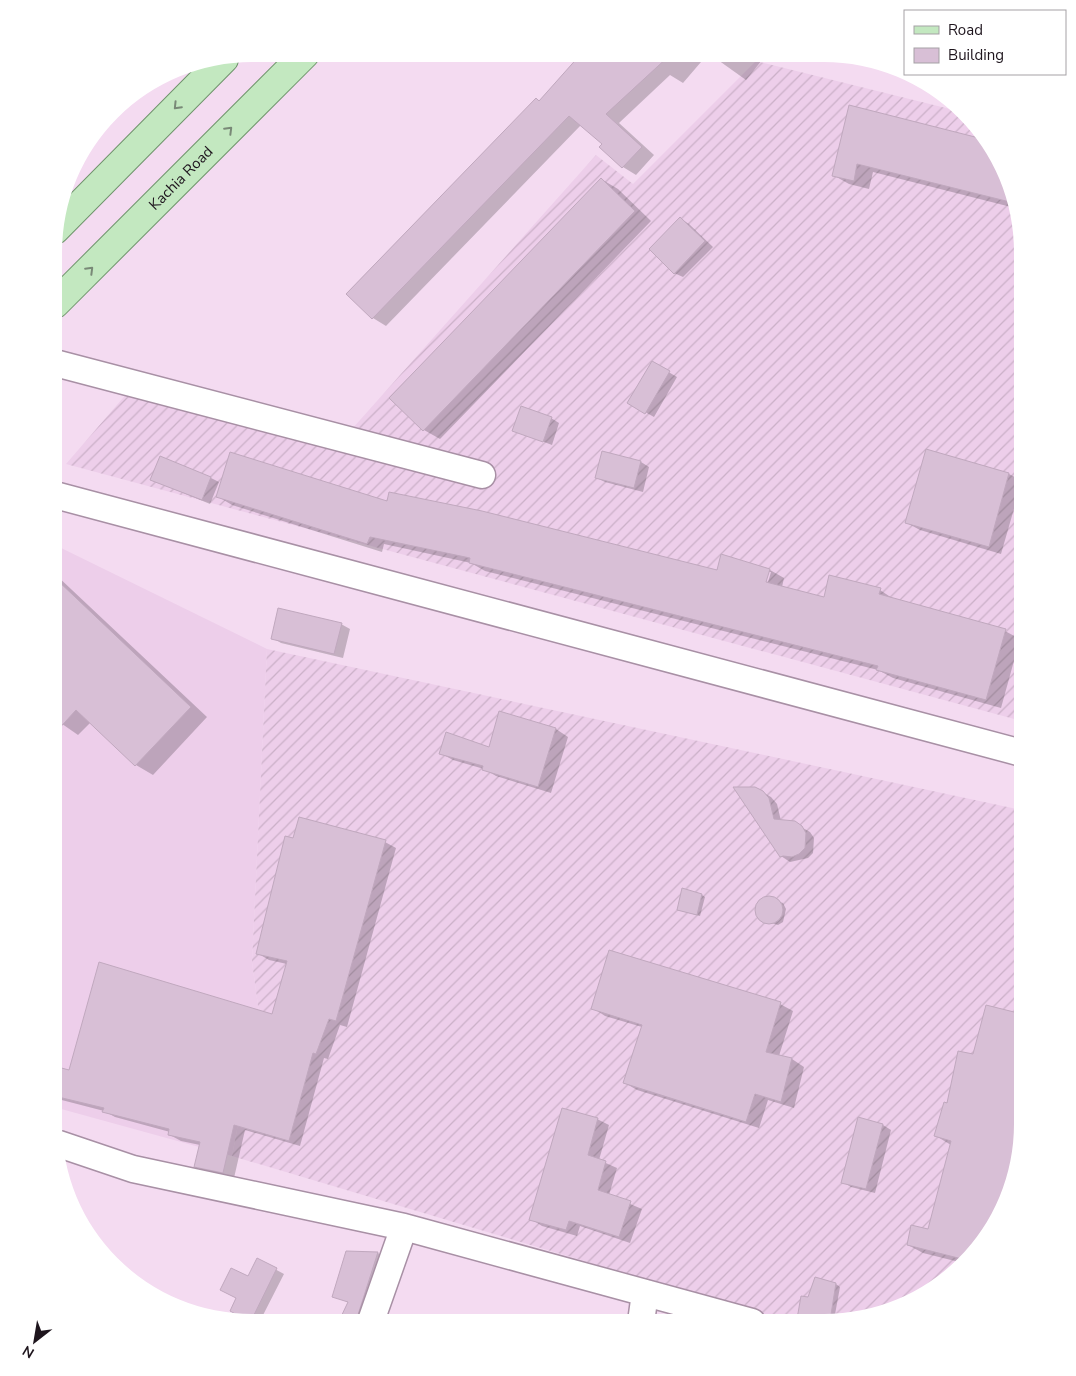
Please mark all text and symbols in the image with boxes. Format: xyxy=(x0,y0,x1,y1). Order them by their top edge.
legend xyxy=(904,10,1066,75)
text: Road xyxy=(948,20,983,40)
text: Building xyxy=(948,45,1004,65)
one-way arrow xyxy=(174,100,183,109)
one-way arrow xyxy=(223,127,232,136)
street label: Kachia Road xyxy=(144,142,217,215)
one-way arrow xyxy=(84,266,93,275)
north arrow xyxy=(10,1316,60,1366)
text: N xyxy=(19,1341,38,1363)

